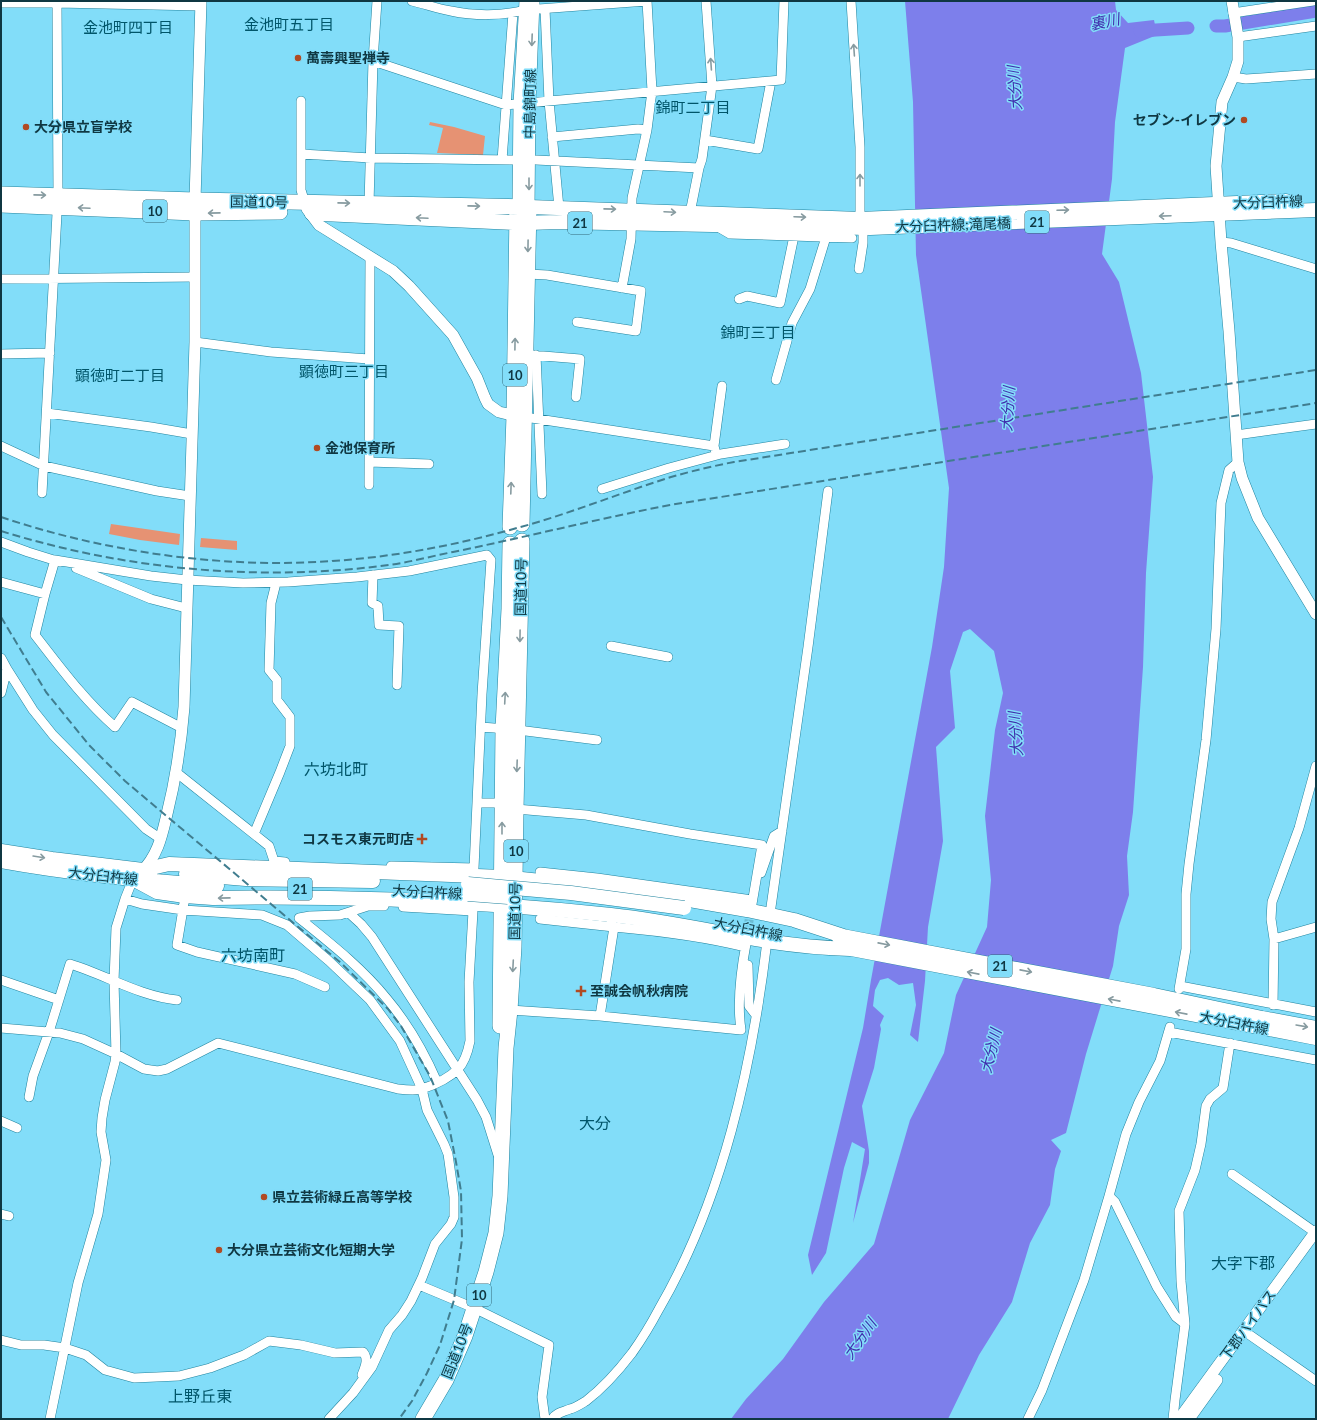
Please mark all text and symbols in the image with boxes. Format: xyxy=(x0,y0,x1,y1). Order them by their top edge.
water label: 裏川 xyxy=(1088,9,1123,33)
district label: 金池町五丁目 xyxy=(244,15,334,33)
district label: 金池町四丁目 xyxy=(83,18,173,36)
one-way arrow xyxy=(529,33,536,46)
one-way arrow xyxy=(850,44,858,57)
place label: 萬壽興聖禅寺 xyxy=(306,49,390,66)
marker: 萬壽興聖禅寺 xyxy=(293,53,303,63)
one-way arrow xyxy=(707,58,714,71)
water label: 大分川 xyxy=(1003,63,1025,111)
street label: 中島錦町線 xyxy=(520,69,539,139)
district label: 錦町二丁目 xyxy=(655,98,731,116)
place label: セブン-イレブン xyxy=(1133,111,1236,128)
marker: セブン-イレブン xyxy=(1239,115,1249,125)
place label: 大分県立盲学校 xyxy=(34,118,132,135)
marker: 大分県立盲学校 xyxy=(21,122,31,132)
one-way arrow xyxy=(856,174,864,187)
one-way arrow xyxy=(525,177,533,190)
one-way arrow xyxy=(33,191,46,198)
street label: 国道10号 xyxy=(230,192,288,211)
street label: 大分臼杵線 xyxy=(1233,192,1303,211)
one-way arrow xyxy=(337,199,350,207)
road number: 10 xyxy=(143,200,167,222)
one-way arrow xyxy=(467,202,480,210)
one-way arrow xyxy=(78,204,91,212)
one-way arrow xyxy=(603,205,616,213)
one-way arrow xyxy=(1056,206,1069,214)
one-way arrow xyxy=(663,208,676,215)
one-way arrow xyxy=(208,209,221,217)
road number: 21 xyxy=(1025,211,1049,233)
road number: 21 xyxy=(568,212,592,234)
one-way arrow xyxy=(1159,212,1172,220)
one-way arrow xyxy=(793,213,806,220)
one-way arrow xyxy=(416,214,429,222)
street label: 大分臼杵線;滝尾橋 xyxy=(895,214,1011,235)
one-way arrow xyxy=(524,239,532,252)
district label: 錦町三丁目 xyxy=(720,323,796,341)
one-way arrow xyxy=(511,338,519,351)
district label: 顕徳町三丁目 xyxy=(299,362,389,380)
road number: 10 xyxy=(503,364,527,386)
district label: 顕徳町二丁目 xyxy=(75,366,165,384)
water label: 大分川 xyxy=(996,384,1018,432)
place label: 金池保育所 xyxy=(325,439,395,456)
marker: 金池保育所 xyxy=(312,443,322,453)
one-way arrow xyxy=(508,482,515,495)
street label: 国道10号 xyxy=(511,558,530,616)
one-way arrow xyxy=(516,629,524,642)
one-way arrow xyxy=(501,692,508,705)
water label: 大分川 xyxy=(1004,709,1026,757)
district label: 六坊北町 xyxy=(304,759,368,778)
one-way arrow xyxy=(513,759,521,772)
one-way arrow xyxy=(498,822,506,835)
place label: コスモス東元町店 xyxy=(302,830,414,847)
marker: コスモス東元町店 xyxy=(417,834,427,844)
road number: 10 xyxy=(504,840,528,862)
one-way arrow xyxy=(33,853,46,861)
street label: 大分臼杵線 xyxy=(67,863,139,888)
road number: 21 xyxy=(288,878,312,900)
street label: 大分臼杵線 xyxy=(392,881,462,902)
street label: 国道10号 xyxy=(505,882,524,940)
one-way arrow xyxy=(218,894,231,902)
street label: 大分臼杵線 xyxy=(712,913,784,944)
one-way arrow xyxy=(877,940,890,948)
district label: 六坊南町 xyxy=(221,945,285,964)
road number: 21 xyxy=(988,955,1012,977)
one-way arrow xyxy=(509,959,517,972)
one-way arrow xyxy=(1019,967,1032,975)
one-way arrow xyxy=(967,969,980,977)
place label: 至誠会帆秋病院 xyxy=(590,982,688,999)
marker: 至誠会帆秋病院 xyxy=(575,985,587,997)
one-way arrow xyxy=(1108,996,1121,1004)
street label: 大分臼杵線 xyxy=(1198,1007,1270,1038)
one-way arrow xyxy=(1175,1009,1188,1017)
one-way arrow xyxy=(1295,1022,1308,1030)
water label: 大分川 xyxy=(976,1025,1005,1075)
district label: 大分 xyxy=(579,1113,611,1132)
place label: 県立芸術緑丘高等学校 xyxy=(272,1188,412,1205)
marker: 県立芸術緑丘高等学校 xyxy=(259,1192,269,1202)
place label: 大分県立芸術文化短期大学 xyxy=(227,1241,395,1258)
marker: 大分県立芸術文化短期大学 xyxy=(214,1245,224,1255)
district label: 大字下郡 xyxy=(1211,1253,1275,1272)
road number: 10 xyxy=(467,1284,491,1306)
street label: 下郡バイパス xyxy=(1216,1286,1279,1364)
water label: 大分川 xyxy=(839,1313,881,1362)
street label: 国道10号 xyxy=(438,1321,475,1381)
district label: 上野丘東 xyxy=(168,1386,232,1405)

